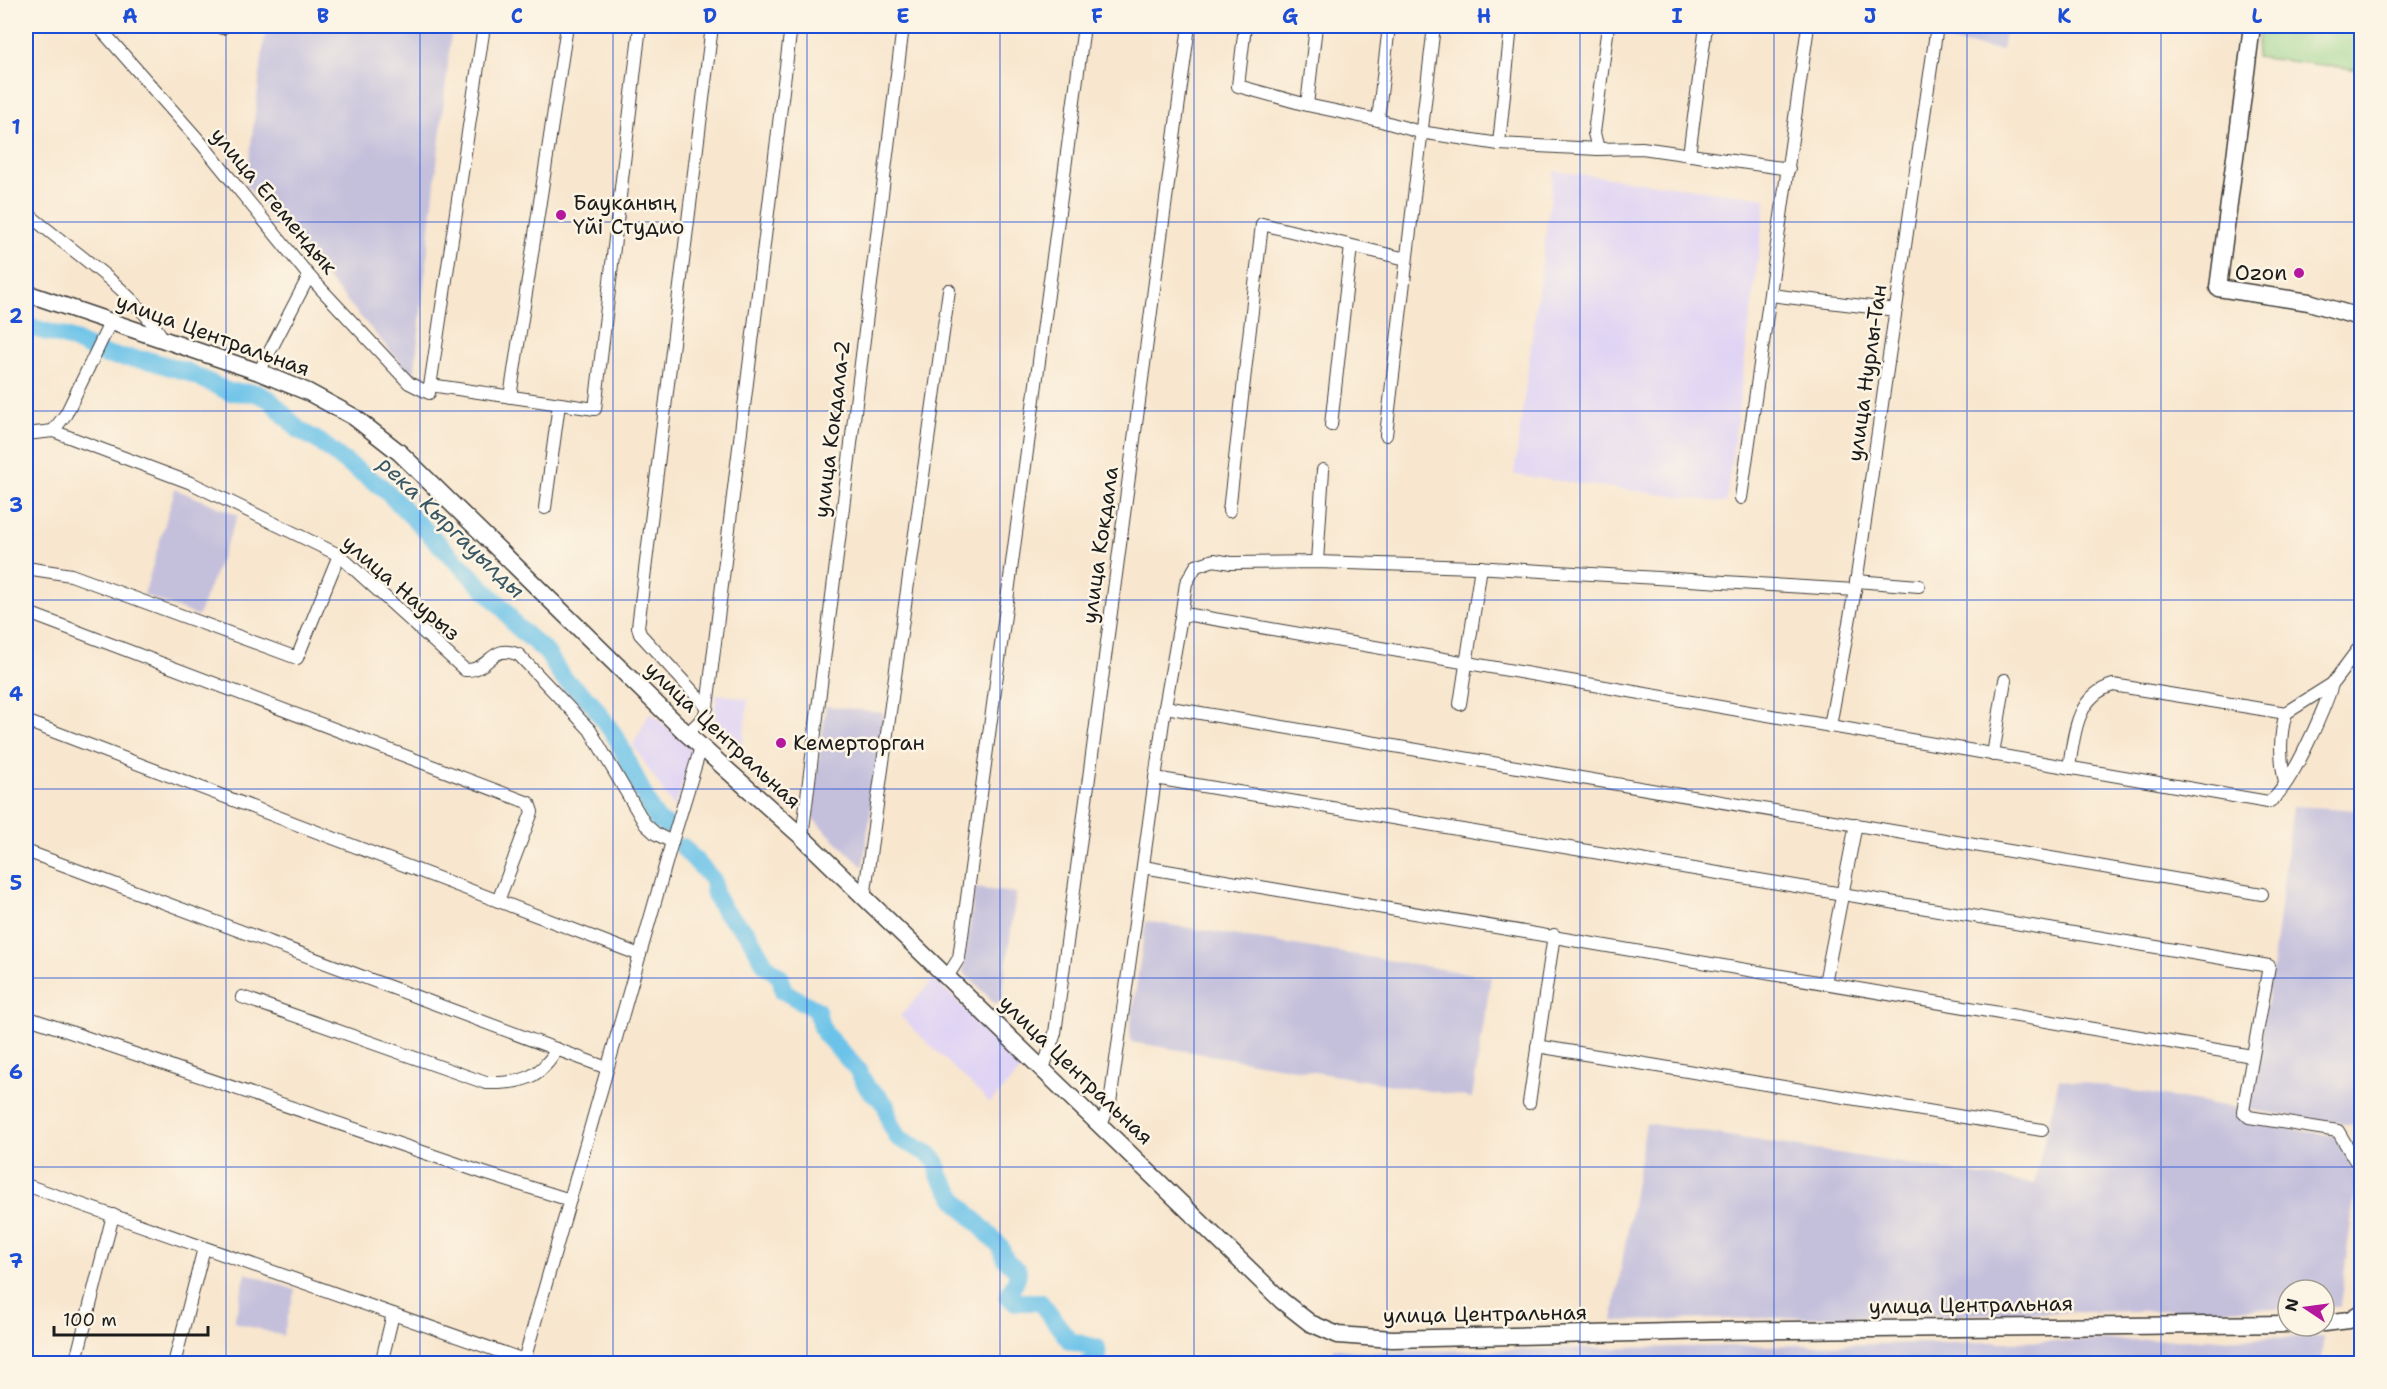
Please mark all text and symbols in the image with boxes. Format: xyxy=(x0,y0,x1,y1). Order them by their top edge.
text: A xyxy=(122,3,138,29)
text: B xyxy=(317,3,329,29)
text: C xyxy=(511,3,523,29)
text: D xyxy=(703,3,717,29)
text: E xyxy=(896,3,910,29)
text: F xyxy=(1091,3,1103,29)
text: G xyxy=(1282,3,1298,29)
text: H xyxy=(1477,3,1491,29)
text: I xyxy=(1671,3,1683,29)
text: J xyxy=(1864,3,1877,29)
text: K xyxy=(2057,3,2071,29)
text: L xyxy=(2252,3,2263,29)
text: 1 xyxy=(11,114,21,140)
street label: улица Егемендык xyxy=(204,122,344,280)
place label: Бауканың Үйі Студио xyxy=(573,189,685,241)
marker: Бауканың Үйі Студио xyxy=(554,208,568,222)
place label: Ozon xyxy=(2235,259,2287,287)
marker: Ozon xyxy=(2292,266,2306,280)
street label: улица Нурлы-Тан xyxy=(1841,283,1893,463)
street label: улица Центральная xyxy=(112,287,314,383)
text: 2 xyxy=(9,303,23,329)
street label: улица Кокдала-2 xyxy=(807,339,857,519)
water label: река Кыргауылды xyxy=(372,449,531,605)
street label: улица Кокдала xyxy=(1075,465,1125,625)
text: 3 xyxy=(9,492,23,518)
street label: улица Наурыз xyxy=(336,529,466,647)
street label: улица Центральная xyxy=(639,655,807,815)
text: 4 xyxy=(9,681,23,707)
place label: Кемерторган xyxy=(793,729,925,757)
marker: Кемерторган xyxy=(774,736,788,750)
text: 5 xyxy=(10,870,22,896)
street label: улица Центральная xyxy=(993,989,1159,1151)
text: 6 xyxy=(9,1059,23,1085)
text: 7 xyxy=(9,1248,23,1274)
north arrow xyxy=(2276,1278,2336,1338)
street label: улица Центральная xyxy=(1869,1289,2073,1321)
text: N xyxy=(2280,1296,2304,1313)
street label: улица Центральная xyxy=(1383,1298,1587,1330)
scale bar xyxy=(54,1299,208,1337)
text: 100 m xyxy=(63,1308,117,1332)

